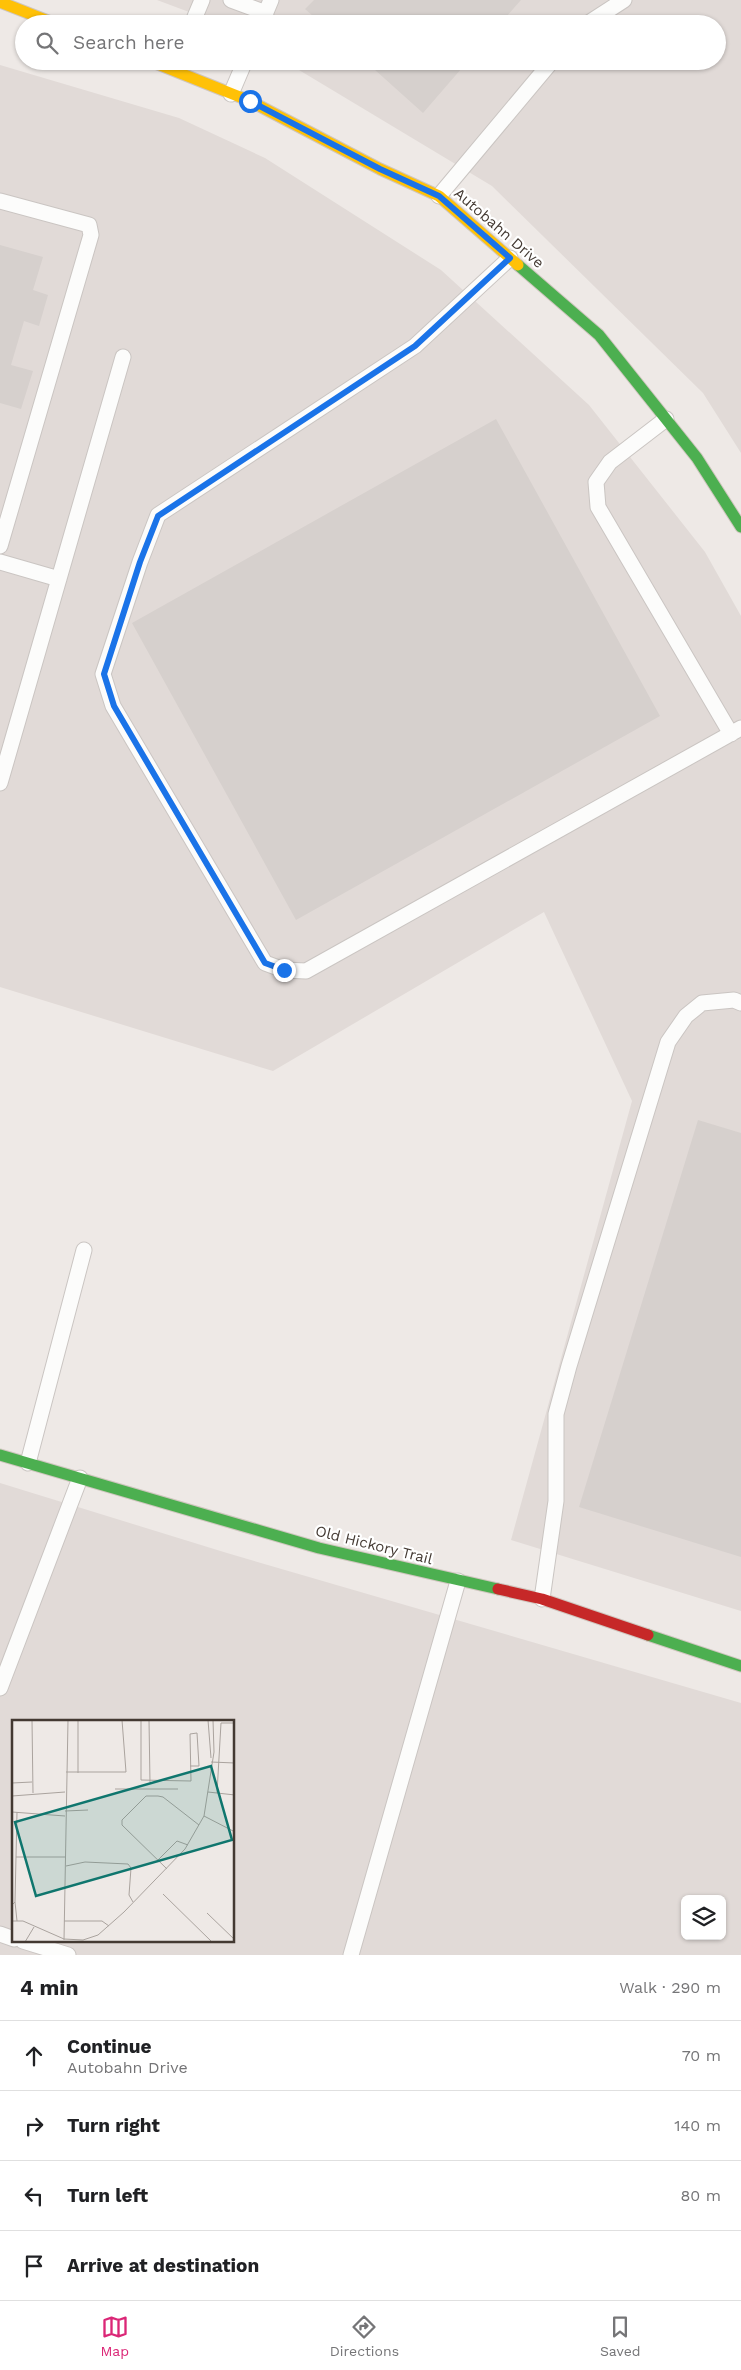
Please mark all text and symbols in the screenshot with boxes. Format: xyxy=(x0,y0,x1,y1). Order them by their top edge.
search box xyxy=(15,15,726,70)
icon: search xyxy=(33,29,61,57)
text: Search here xyxy=(73,31,184,54)
route start xyxy=(239,90,262,113)
street label: Autobahn Drive xyxy=(450,184,548,272)
route end xyxy=(273,959,296,982)
street label: Old Hickory Trail xyxy=(314,1522,435,1568)
inset map xyxy=(12,1720,235,1942)
map controls xyxy=(681,1895,726,1940)
button: layers xyxy=(681,1895,726,1940)
text: 4 min xyxy=(20,1975,78,2000)
text: Walk · 290 m xyxy=(619,1978,721,1997)
text: Continue xyxy=(67,2035,151,2058)
icon: ahead xyxy=(20,2042,48,2070)
text: 70 m xyxy=(682,2046,721,2065)
text: Autobahn Drive xyxy=(67,2058,188,2077)
icon: right xyxy=(20,2112,48,2140)
text: Turn right xyxy=(67,2114,160,2137)
text: 140 m xyxy=(674,2116,721,2135)
icon: left xyxy=(20,2182,48,2210)
text: Turn left xyxy=(67,2184,148,2207)
text: 80 m xyxy=(680,2186,721,2205)
icon: arrive xyxy=(20,2252,48,2280)
text: Arrive at destination xyxy=(67,2254,259,2277)
tab: Map xyxy=(100,2313,129,2359)
tab: Directions xyxy=(330,2313,399,2359)
tab: Saved xyxy=(600,2313,641,2359)

